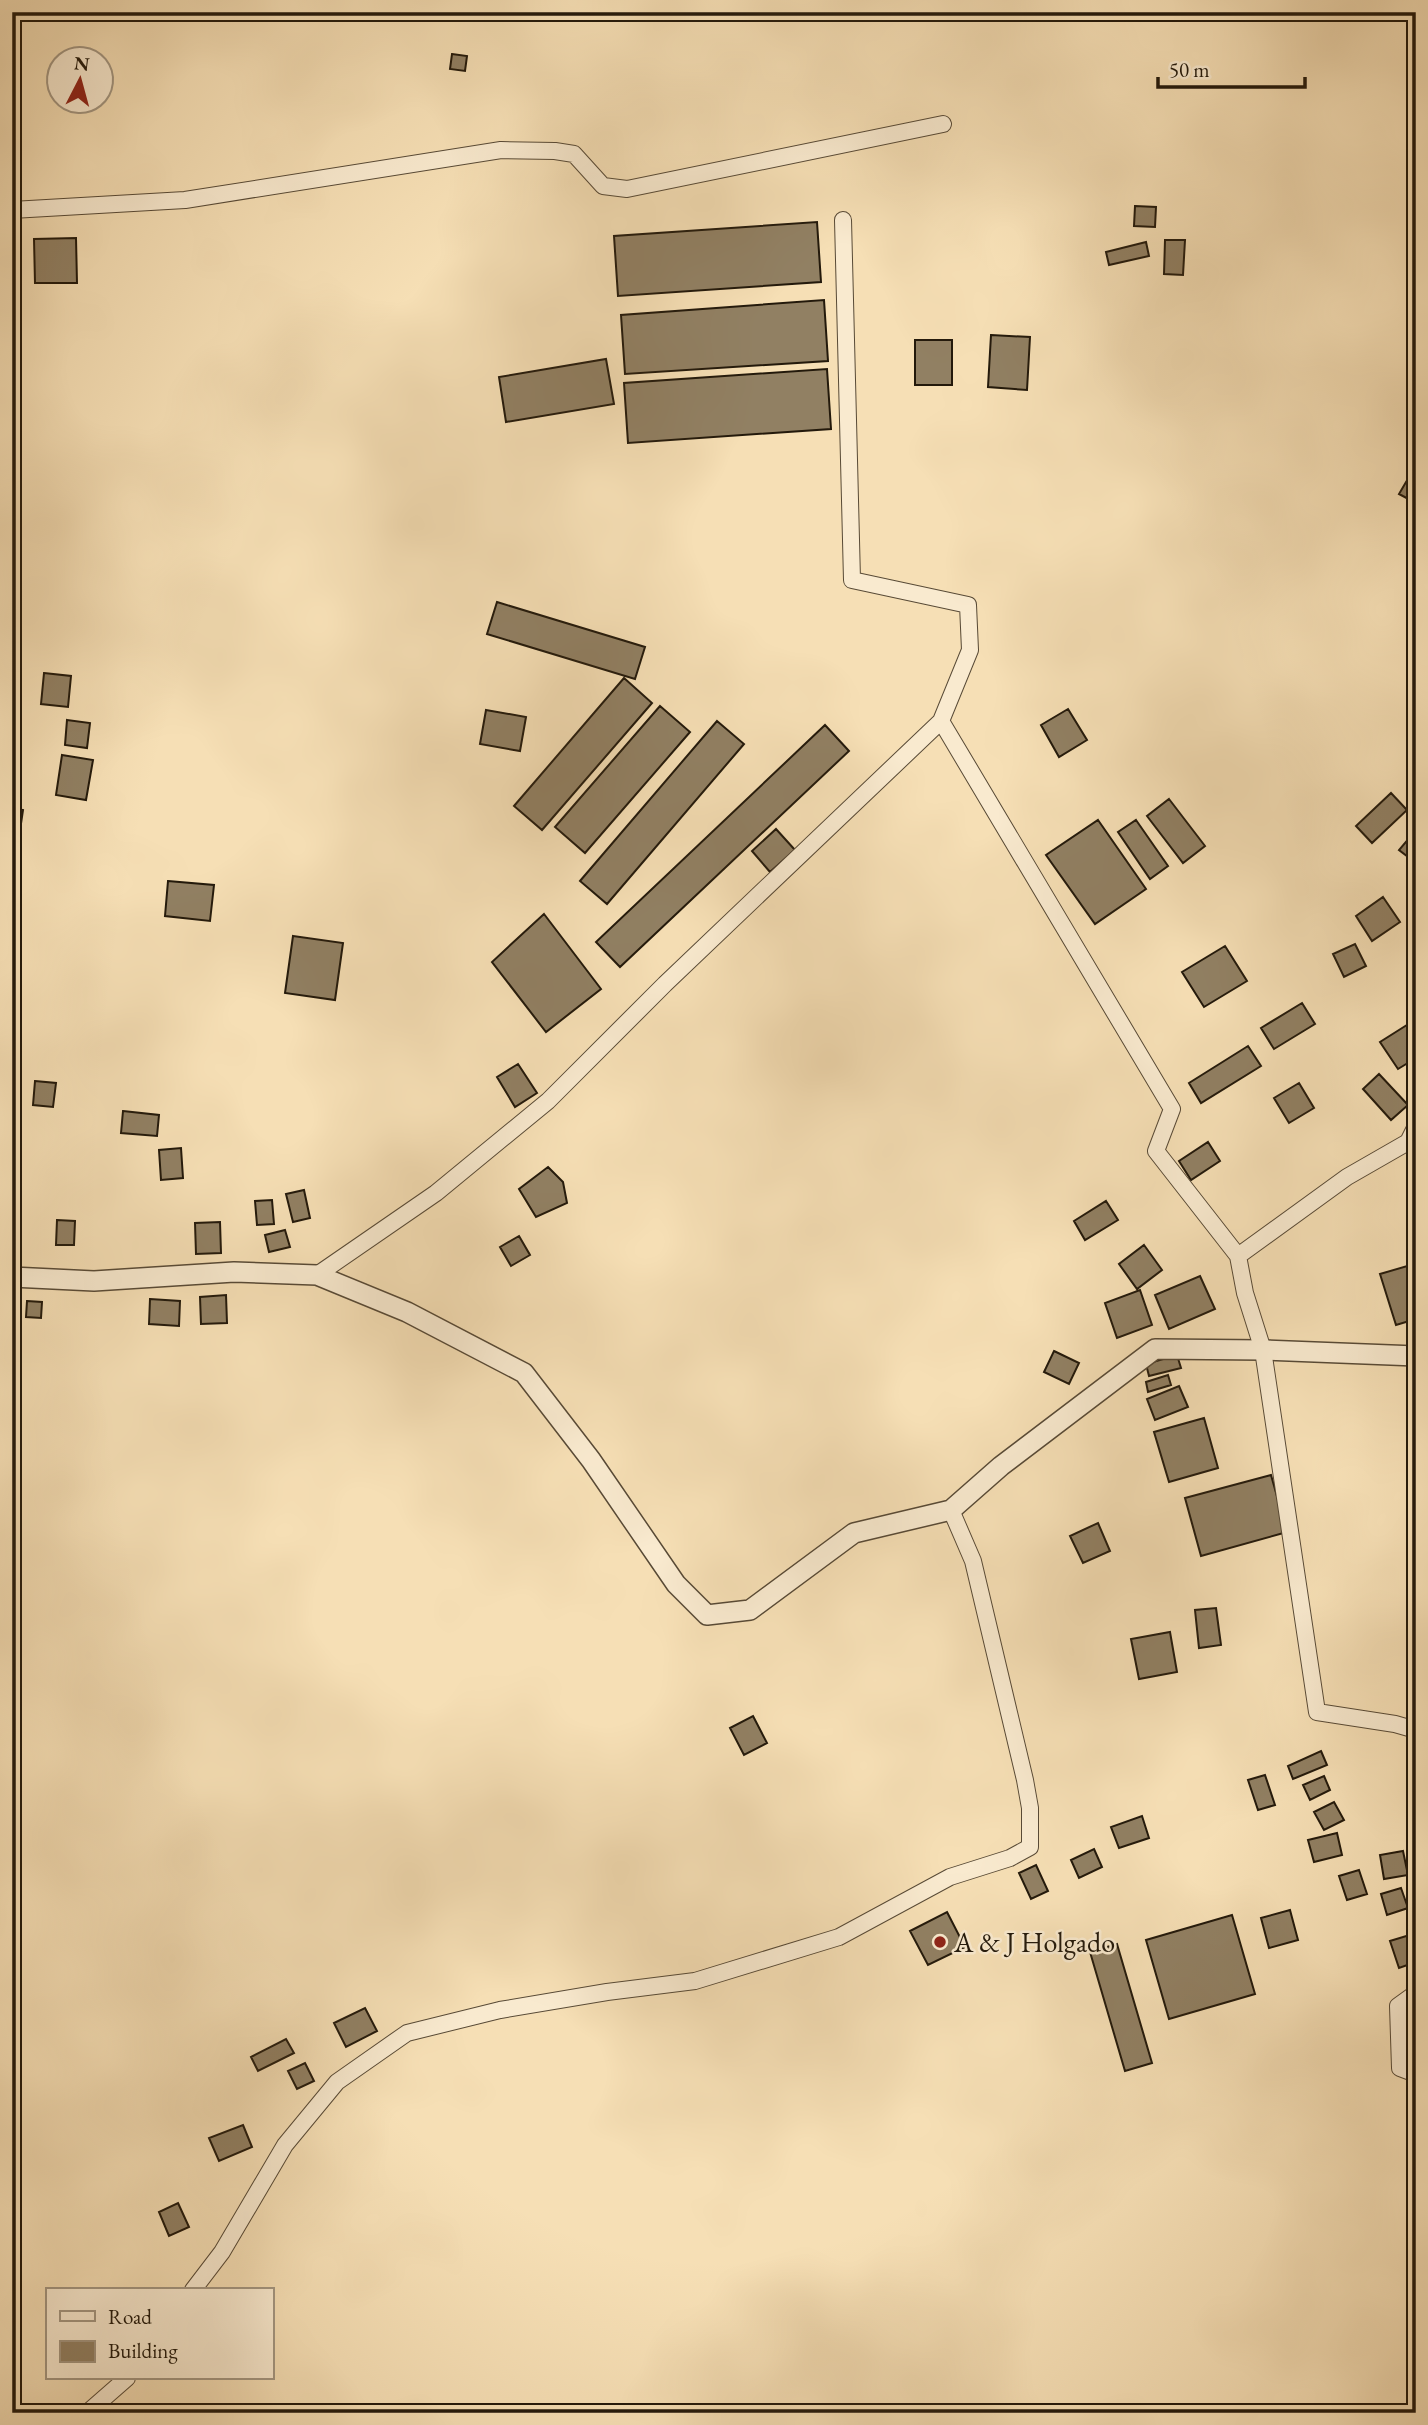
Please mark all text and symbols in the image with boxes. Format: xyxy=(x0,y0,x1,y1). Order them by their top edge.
north arrow xyxy=(46,46,116,116)
scale bar xyxy=(1158,46,1306,90)
text: N xyxy=(73,50,91,77)
text: 50 m xyxy=(1169,56,1210,83)
place label: A & J Holgado xyxy=(953,1924,1115,1960)
marker: A & J Holgado xyxy=(932,1934,948,1950)
legend xyxy=(46,2288,273,2380)
text: Road xyxy=(108,2303,152,2330)
text: Building xyxy=(108,2337,178,2364)

